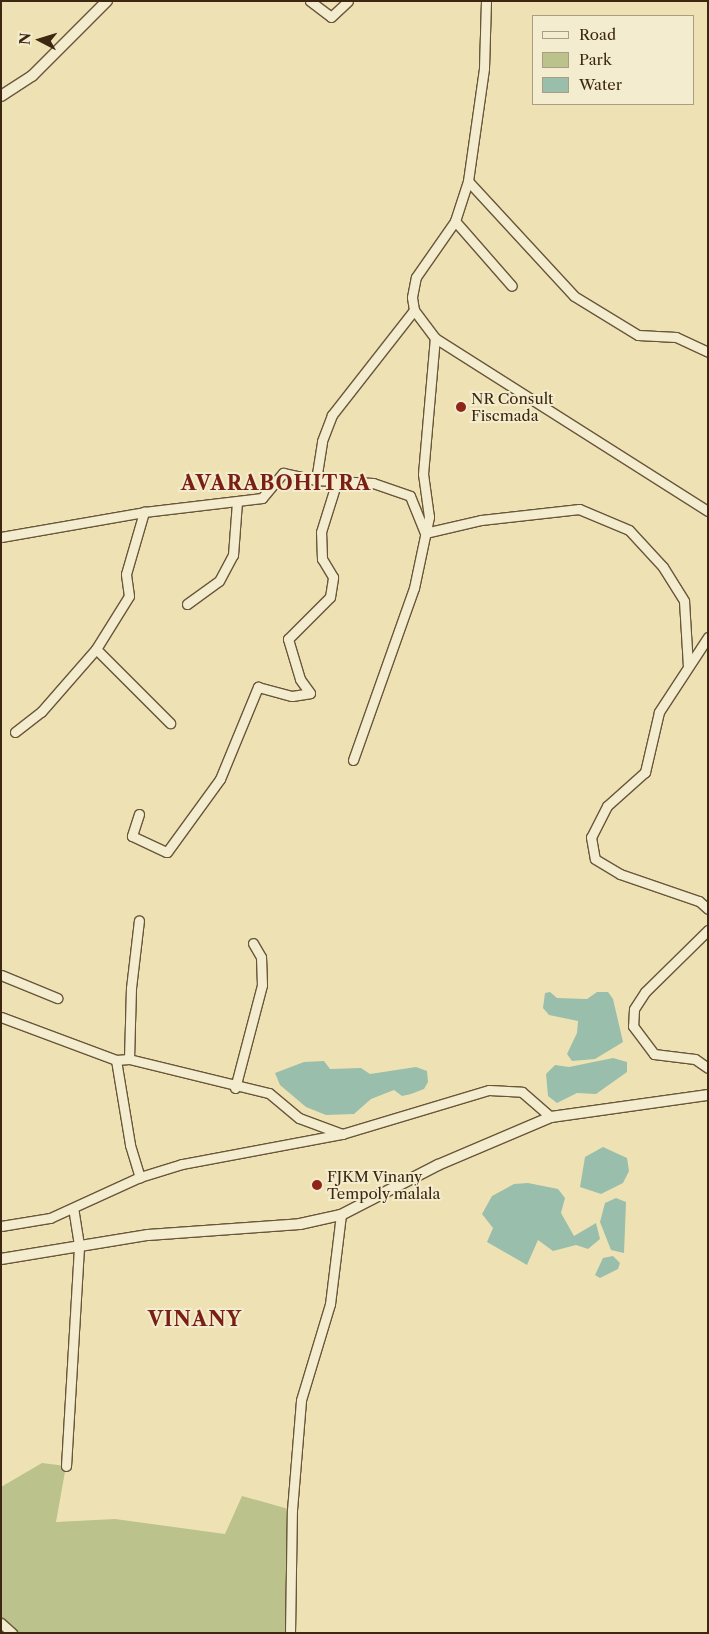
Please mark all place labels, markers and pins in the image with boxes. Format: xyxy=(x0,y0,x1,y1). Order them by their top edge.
place label: NR Consult Fiscmada xyxy=(471,389,554,424)
marker: NR Consult Fiscmada xyxy=(455,401,467,413)
place label: FJKM Vinany Tempoly malala xyxy=(327,1167,441,1202)
marker: FJKM Vinany Tempoly malala xyxy=(311,1179,323,1191)

